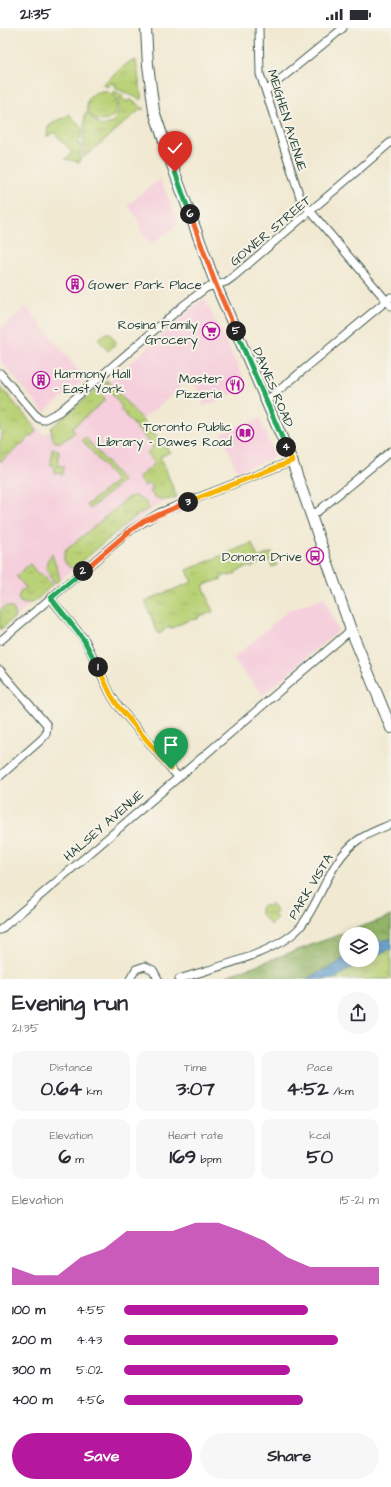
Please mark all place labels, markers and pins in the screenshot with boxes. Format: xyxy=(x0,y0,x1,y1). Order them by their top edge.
pin xyxy=(158,131,192,172)
pin: 6 xyxy=(180,204,200,224)
building icon: Gower Park Place xyxy=(65,274,85,294)
place label: Gower Park Place xyxy=(88,276,202,294)
place label: Rosina Family Grocery xyxy=(118,316,198,350)
supermarket icon: Rosina Family Grocery xyxy=(201,321,221,341)
pin: 5 xyxy=(226,321,246,341)
place label: Harmony Hall - East York xyxy=(54,365,131,398)
building icon: Harmony Hall - East York xyxy=(31,370,51,390)
place label: Master Pizzeria xyxy=(176,370,222,403)
restaurant icon: Master Pizzeria xyxy=(225,375,245,395)
place label: Toronto Public Library - Dawes Road xyxy=(97,418,232,452)
library icon: Toronto Public Library - Dawes Road xyxy=(235,423,255,443)
pin: 4 xyxy=(276,437,296,457)
pin: 3 xyxy=(178,492,198,512)
bus stop icon: Donora Drive xyxy=(305,546,325,566)
place label: Donora Drive xyxy=(222,548,302,566)
pin: 2 xyxy=(73,561,93,581)
pin: 1 xyxy=(88,657,108,677)
pin xyxy=(154,728,188,769)

